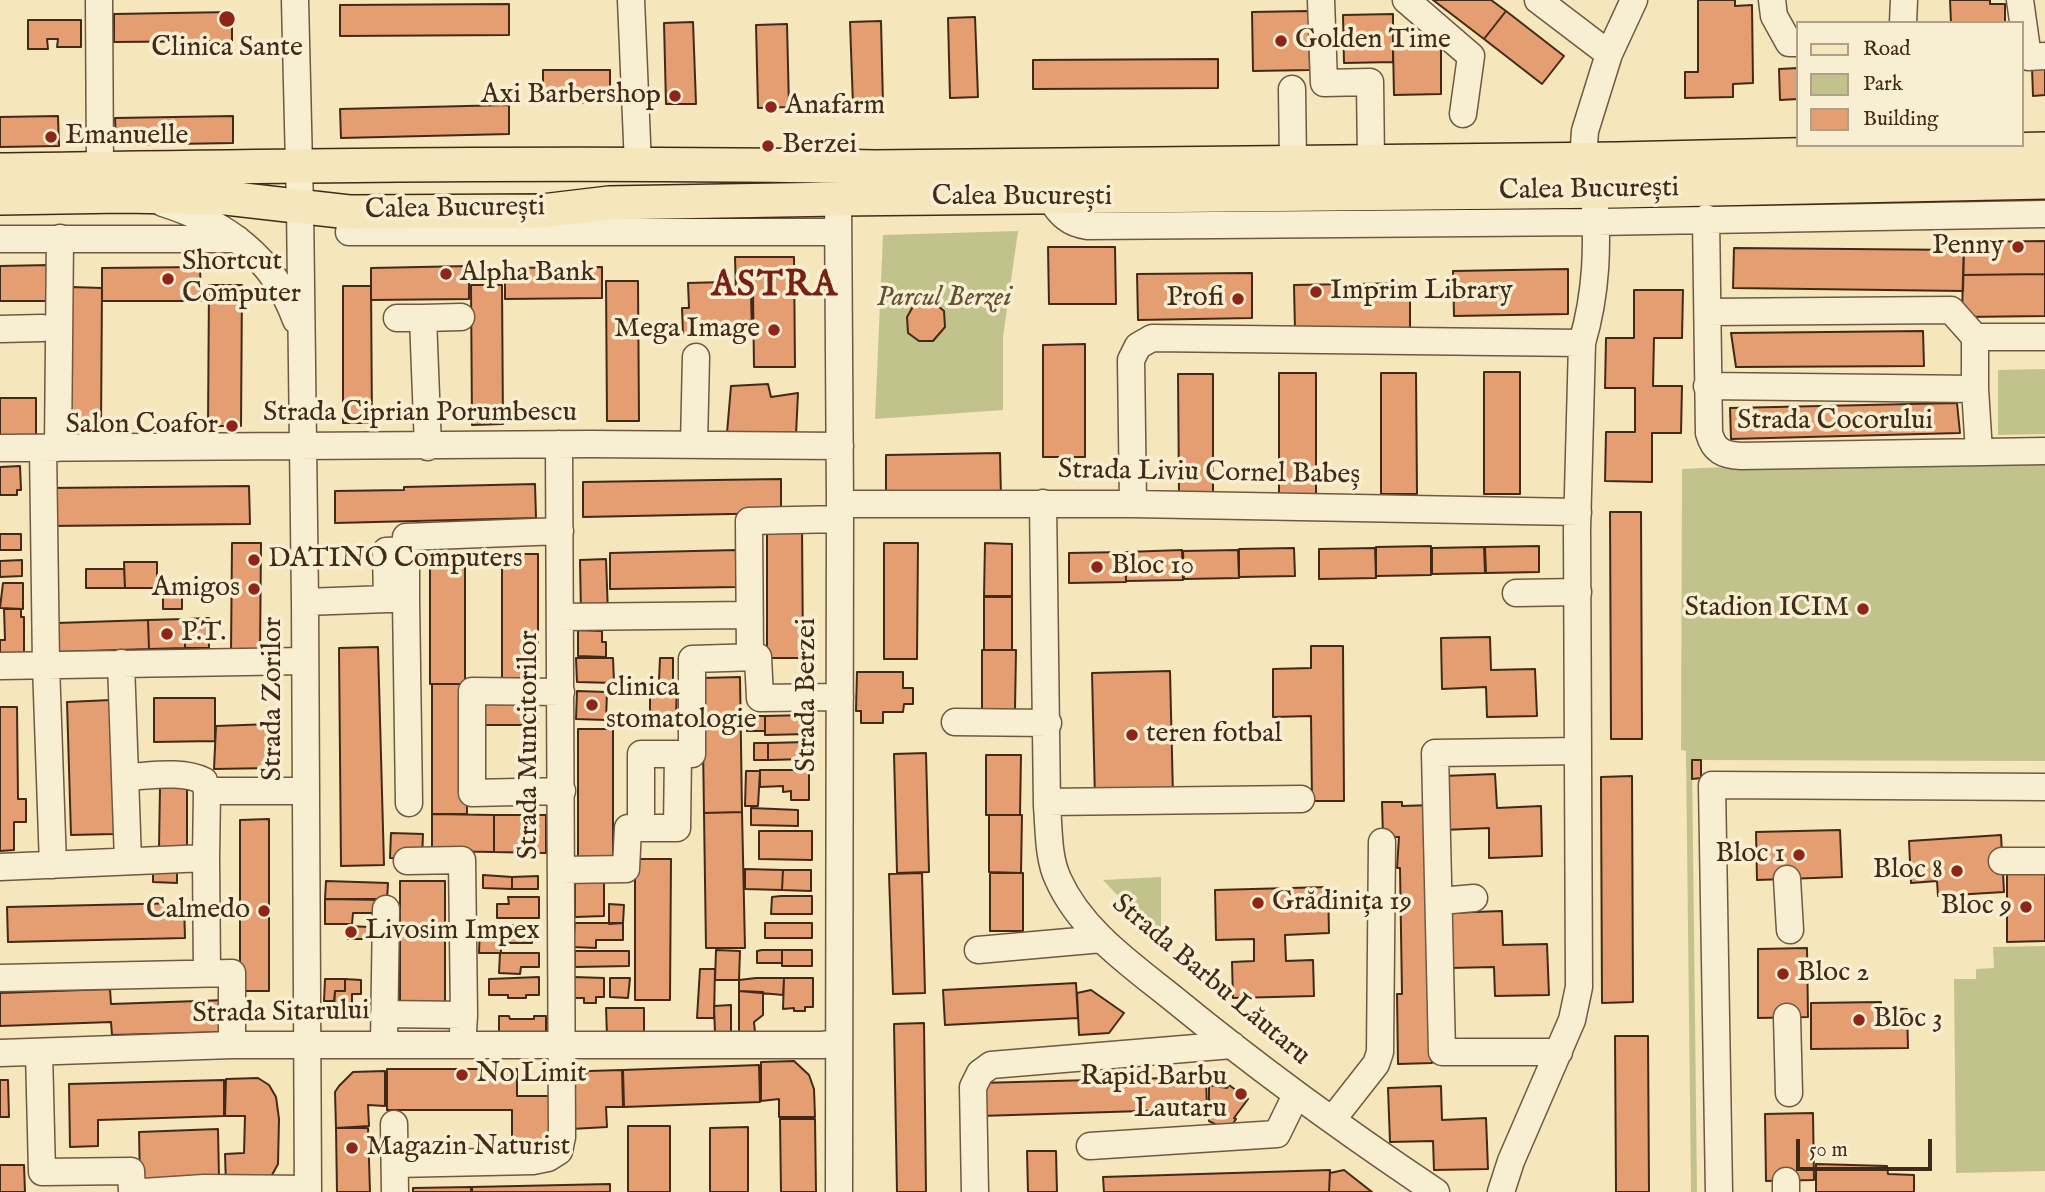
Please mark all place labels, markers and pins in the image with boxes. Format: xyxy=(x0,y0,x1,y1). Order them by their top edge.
marker: Clinica Sante xyxy=(217,9,237,29)
place label: Golden Time xyxy=(1295,24,1451,58)
place label: Clinica Sante xyxy=(151,32,303,66)
marker: Golden Time xyxy=(1273,33,1289,49)
place label: Axi Barbershop xyxy=(481,79,661,113)
marker: Axi Barbershop xyxy=(667,88,683,104)
place label: Anafarm xyxy=(785,90,885,124)
marker: Anafarm xyxy=(763,99,779,115)
place label: Emanuelle xyxy=(65,120,188,154)
marker: Emanuelle xyxy=(43,129,59,145)
place label: Berzei xyxy=(782,129,857,163)
marker: Berzei xyxy=(760,138,776,154)
place label: Penny xyxy=(1932,230,2004,264)
marker: Penny xyxy=(2010,239,2026,255)
place label: Shortcut Computer xyxy=(182,246,301,312)
place label: Alpha Bank xyxy=(460,257,595,291)
marker: Alpha Bank xyxy=(438,266,454,282)
marker: Shortcut Computer xyxy=(160,271,176,287)
place label: Imprim Library xyxy=(1330,275,1513,309)
place label: Profi xyxy=(1166,282,1224,316)
marker: Imprim Library xyxy=(1308,284,1324,300)
marker: Profi xyxy=(1230,291,1246,307)
place label: Mega Image xyxy=(614,313,760,347)
marker: Mega Image xyxy=(766,322,782,338)
place label: Salon Coafor xyxy=(66,409,218,443)
marker: Salon Coafor xyxy=(224,418,240,434)
place label: DATINO Computers xyxy=(268,543,523,577)
place label: Bloc 10 xyxy=(1111,550,1194,584)
marker: DATINO Computers xyxy=(246,552,262,568)
marker: Bloc 10 xyxy=(1089,559,1105,575)
place label: Amigos xyxy=(152,572,240,606)
marker: Amigos xyxy=(246,581,262,597)
place label: Stadion ICIM xyxy=(1684,592,1849,626)
marker: Stadion ICIM xyxy=(1855,601,1871,617)
place label: P.T. xyxy=(181,617,226,651)
marker: P.T. xyxy=(159,626,175,642)
place label: clinica stomatologie xyxy=(606,672,757,738)
marker: clinica stomatologie xyxy=(584,697,600,713)
place label: teren fotbal xyxy=(1146,718,1282,752)
marker: teren fotbal xyxy=(1124,727,1140,743)
place label: Bloc 1 xyxy=(1715,838,1785,872)
marker: Bloc 1 xyxy=(1791,847,1807,863)
place label: Bloc 8 xyxy=(1873,854,1943,888)
marker: Bloc 8 xyxy=(1949,863,1965,879)
place label: Grădinița 19 xyxy=(1272,886,1412,920)
place label: Bloc 9 xyxy=(1941,890,2012,924)
place label: Calmedo xyxy=(146,894,250,928)
marker: Grădinița 19 xyxy=(1250,895,1266,911)
marker: Bloc 9 xyxy=(2018,899,2034,915)
marker: Calmedo xyxy=(256,903,272,919)
place label: Livosim Impex xyxy=(365,915,540,949)
marker: Livosim Impex xyxy=(343,924,359,940)
place label: Bloc 2 xyxy=(1797,957,1869,991)
marker: Bloc 2 xyxy=(1775,966,1791,982)
place label: Bloc 3 xyxy=(1873,1003,1943,1037)
marker: Bloc 3 xyxy=(1851,1012,1867,1028)
place label: No Limit xyxy=(476,1058,587,1092)
place label: Rapid Barbu Lautaru xyxy=(1080,1061,1227,1127)
marker: No Limit xyxy=(454,1067,470,1083)
marker: Rapid Barbu Lautaru xyxy=(1233,1086,1249,1102)
place label: Magazin Naturist xyxy=(366,1131,570,1165)
marker: Magazin Naturist xyxy=(344,1140,360,1156)

